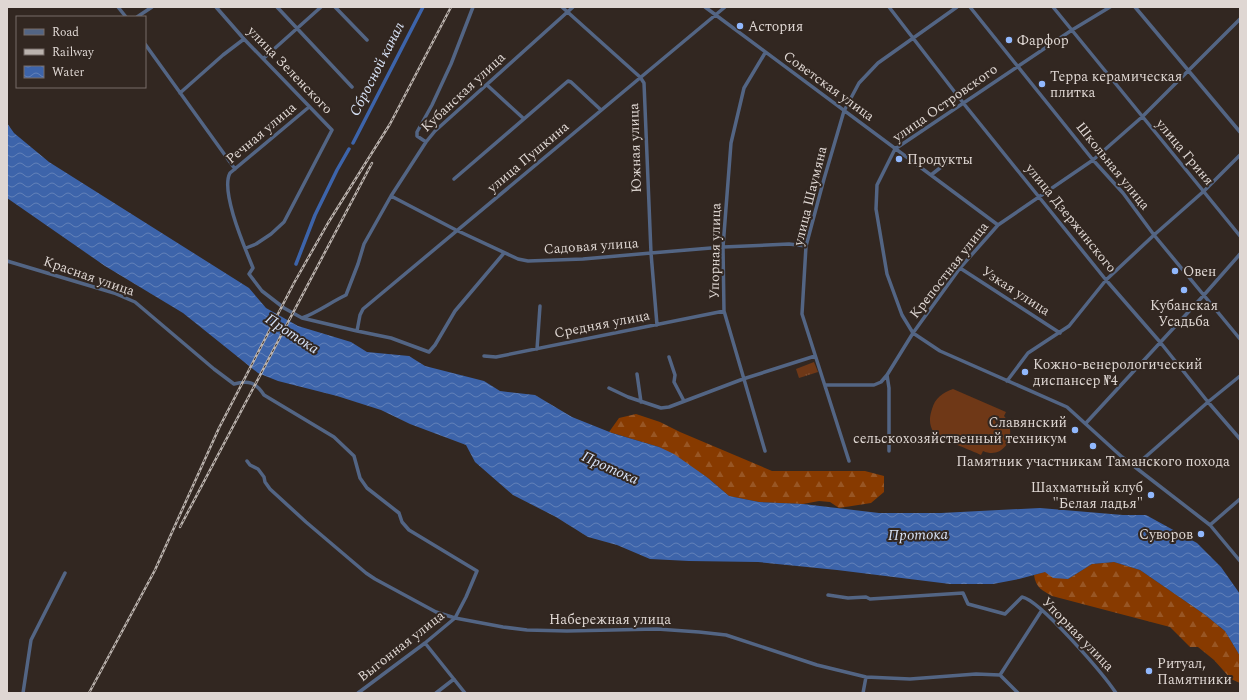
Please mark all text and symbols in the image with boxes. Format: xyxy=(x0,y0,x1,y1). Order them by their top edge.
legend xyxy=(16,16,146,88)
place label: Астория xyxy=(748,16,803,37)
water label: Сбросной канал xyxy=(343,17,411,120)
street label: улица Зеленского xyxy=(242,20,338,119)
marker: Астория xyxy=(735,21,745,31)
text: Road xyxy=(52,23,79,42)
place label: Фарфор xyxy=(1017,30,1069,51)
marker: Фарфор xyxy=(1004,35,1014,45)
text: Railway xyxy=(52,43,95,62)
street label: Советская улица xyxy=(779,46,879,126)
street label: Кубанская улица xyxy=(416,47,510,137)
street label: улица Островского xyxy=(887,59,1002,148)
text: Water xyxy=(52,63,84,82)
place label: Терра керамическая плитка xyxy=(1050,66,1182,103)
marker: Терра керамическая плитка xyxy=(1037,79,1047,89)
street label: Речная улица xyxy=(221,97,301,169)
street label: Южная улица xyxy=(623,103,647,193)
street label: улица Гриня xyxy=(1150,113,1219,190)
street label: улица Пушкина xyxy=(482,116,574,198)
street label: Школьная улица xyxy=(1071,117,1155,215)
street label: улица Шаумяна xyxy=(787,144,833,249)
place label: Продукты xyxy=(907,149,973,170)
marker: Продукты xyxy=(894,154,904,164)
street label: улица Дзержинского xyxy=(1020,158,1122,277)
street label: Упорная улица xyxy=(704,202,726,299)
street label: Крепостная улица xyxy=(904,217,994,323)
street label: Садовая улица xyxy=(543,232,639,260)
street label: Красная улица xyxy=(40,251,138,302)
street label: Узкая улица xyxy=(977,261,1055,321)
place label: Овен xyxy=(1183,261,1216,282)
marker: Овен xyxy=(1170,266,1180,276)
marker: Кубанская Усадьба xyxy=(1179,285,1189,295)
place label: Кубанская Усадьба xyxy=(1150,295,1218,332)
street label: Средняя улица xyxy=(552,304,652,344)
water label: Протока xyxy=(260,308,324,360)
place label: Кожно-венерологический диспансер №4 xyxy=(1033,354,1202,391)
marker: Кожно-венерологический диспансер №4 xyxy=(1020,367,1030,377)
place label: Славянский сельскохозяйственный техникум xyxy=(853,412,1067,449)
marker: Славянский сельскохозяйственный техникум xyxy=(1070,425,1080,435)
marker: Памятник участникам Таманского похода xyxy=(1088,441,1098,451)
water label: Протока xyxy=(578,445,643,491)
place label: Памятник участникам Таманского похода xyxy=(956,451,1230,472)
place label: Шахматный клуб "Белая ладья" xyxy=(1031,477,1143,514)
marker: Шахматный клуб "Белая ладья" xyxy=(1146,490,1156,500)
water label: Протока xyxy=(888,523,949,547)
place label: Суворов xyxy=(1139,524,1193,545)
marker: Суворов xyxy=(1196,529,1206,539)
street label: Упорная улица xyxy=(1037,592,1119,676)
street label: Выгонная улица xyxy=(353,605,449,687)
street label: Набережная улица xyxy=(549,609,671,630)
place label: Ритуал, Памятники xyxy=(1157,653,1232,690)
marker: Ритуал, Памятники xyxy=(1144,666,1154,676)

